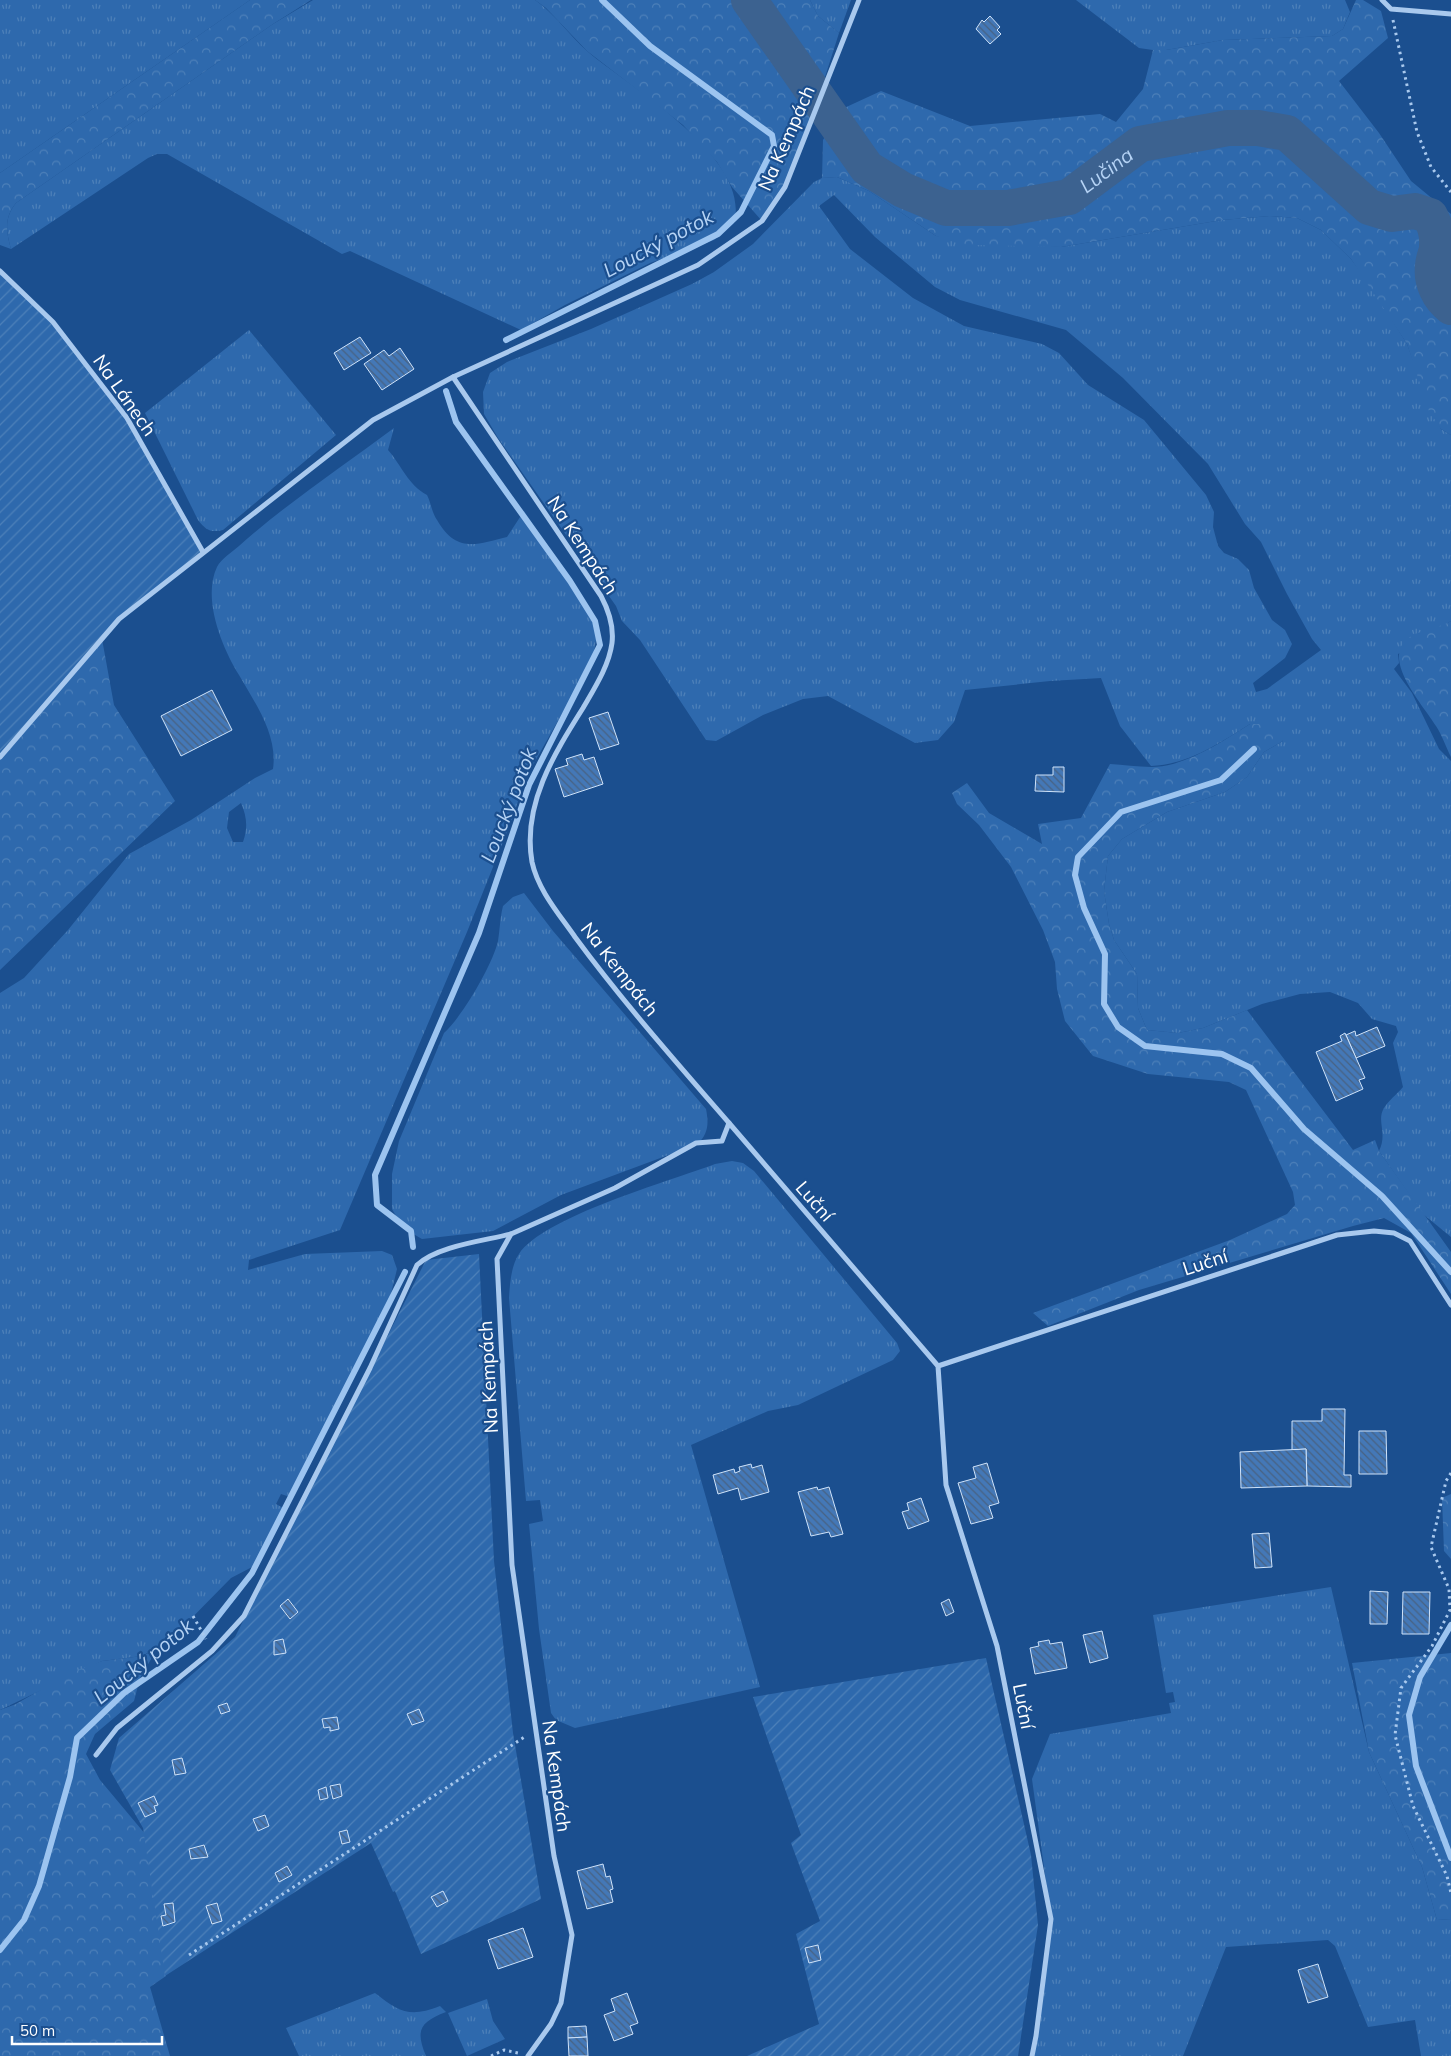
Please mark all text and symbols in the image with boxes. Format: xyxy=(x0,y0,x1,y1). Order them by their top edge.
street label: Na Kempách xyxy=(752,82,820,194)
water label: Lučina xyxy=(1074,141,1138,198)
water label: Loucký potok xyxy=(599,203,718,283)
street label: Na Lánech xyxy=(88,349,162,441)
street label: Na Kempách xyxy=(542,491,624,599)
water label: Loucký potok xyxy=(475,743,542,866)
street label: Na Kempách xyxy=(576,917,664,1021)
street label: Luční xyxy=(791,1176,840,1227)
street label: Luční xyxy=(1179,1243,1232,1281)
street label: Na Kempách xyxy=(473,1320,503,1434)
water label: Loucký potok xyxy=(88,1613,199,1709)
street label: Luční xyxy=(1008,1681,1040,1732)
street label: Na Kempách xyxy=(537,1719,577,1833)
scale bar xyxy=(12,2014,162,2046)
text: 50 m xyxy=(20,2021,55,2040)

